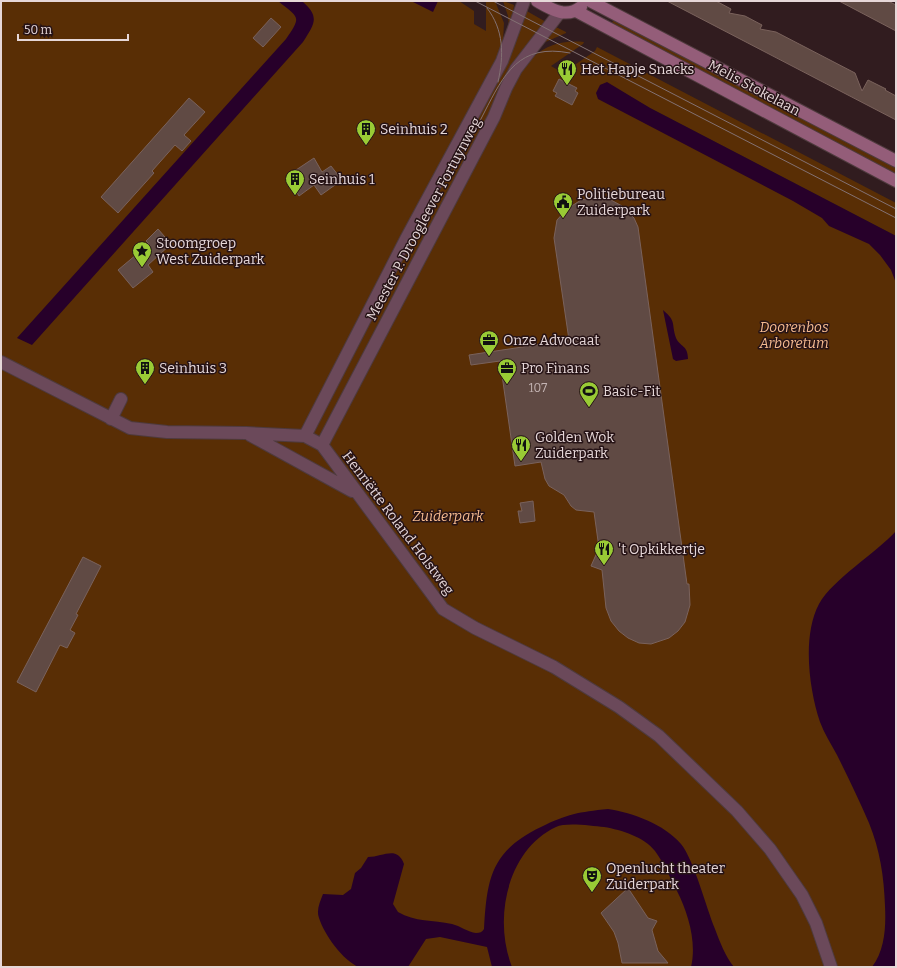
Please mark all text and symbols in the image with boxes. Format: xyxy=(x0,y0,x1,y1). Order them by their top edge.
scale bar xyxy=(18,16,128,42)
text: 50 m xyxy=(24,23,53,37)
street label: Melis Stokelaan xyxy=(705,57,803,119)
restaurant icon: Het Hapje Snacks xyxy=(556,58,578,86)
place label: Het Hapje Snacks xyxy=(581,61,694,78)
street label: Meester P. Droogleever Fortuynweg xyxy=(363,114,485,323)
building icon: Seinhuis 2 xyxy=(355,118,377,146)
place label: Seinhuis 2 xyxy=(380,121,448,138)
building icon: Seinhuis 1 xyxy=(284,168,306,196)
place label: Seinhuis 1 xyxy=(309,171,375,188)
place label: Politiebureau Zuiderpark xyxy=(577,186,665,219)
public building icon: Politiebureau Zuiderpark xyxy=(552,191,574,219)
place label: Stoomgroep West Zuiderpark xyxy=(156,235,265,268)
place icon: Stoomgroep West Zuiderpark xyxy=(131,240,153,268)
park label: Doorenbos Arboretum xyxy=(758,319,829,352)
office icon: Onze Advocaat xyxy=(478,329,500,357)
place label: Onze Advocaat xyxy=(503,332,599,349)
building icon: Seinhuis 3 xyxy=(134,357,156,385)
office icon: Pro Finans xyxy=(496,357,518,385)
place label: Seinhuis 3 xyxy=(159,360,227,377)
place label: Pro Finans xyxy=(521,360,590,377)
sports icon: Basic-Fit xyxy=(578,380,600,408)
house number: 107 xyxy=(529,381,547,395)
place label: Basic-Fit xyxy=(603,383,660,400)
place label: Golden Wok Zuiderpark xyxy=(535,429,614,462)
restaurant icon: Golden Wok Zuiderpark xyxy=(510,434,532,462)
street label: Henriëtte Roland Holstweg xyxy=(339,448,458,598)
park label: Zuiderpark xyxy=(412,508,484,525)
restaurant icon: 't Opkikkertje xyxy=(593,538,615,566)
place label: 't Opkikkertje xyxy=(618,541,705,558)
place label: Openlucht theater Zuiderpark xyxy=(606,860,725,893)
theatre icon: Openlucht theater Zuiderpark xyxy=(581,865,603,893)

